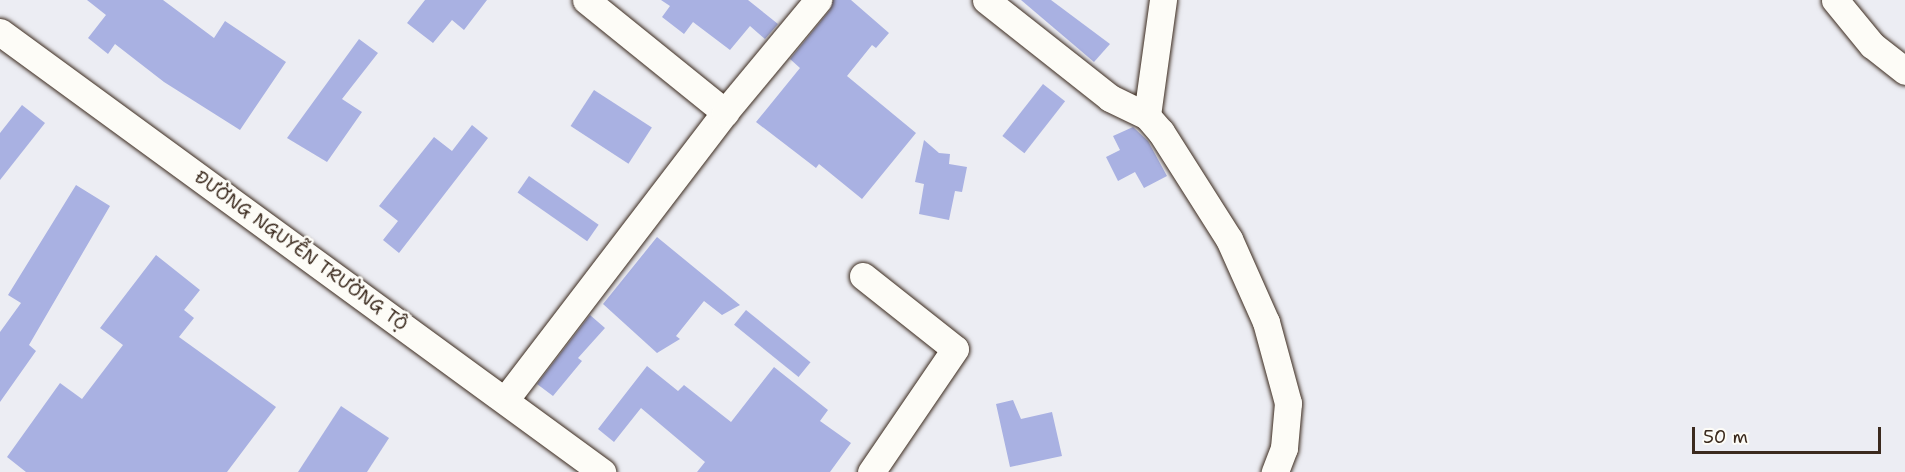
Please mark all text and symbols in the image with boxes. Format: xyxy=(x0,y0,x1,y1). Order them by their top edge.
street label: ĐƯỜNG NGUYỄN TRƯỜNG TỘ xyxy=(190,166,412,336)
scale bar xyxy=(1695,415,1884,453)
text: 50 m xyxy=(1703,425,1748,449)

